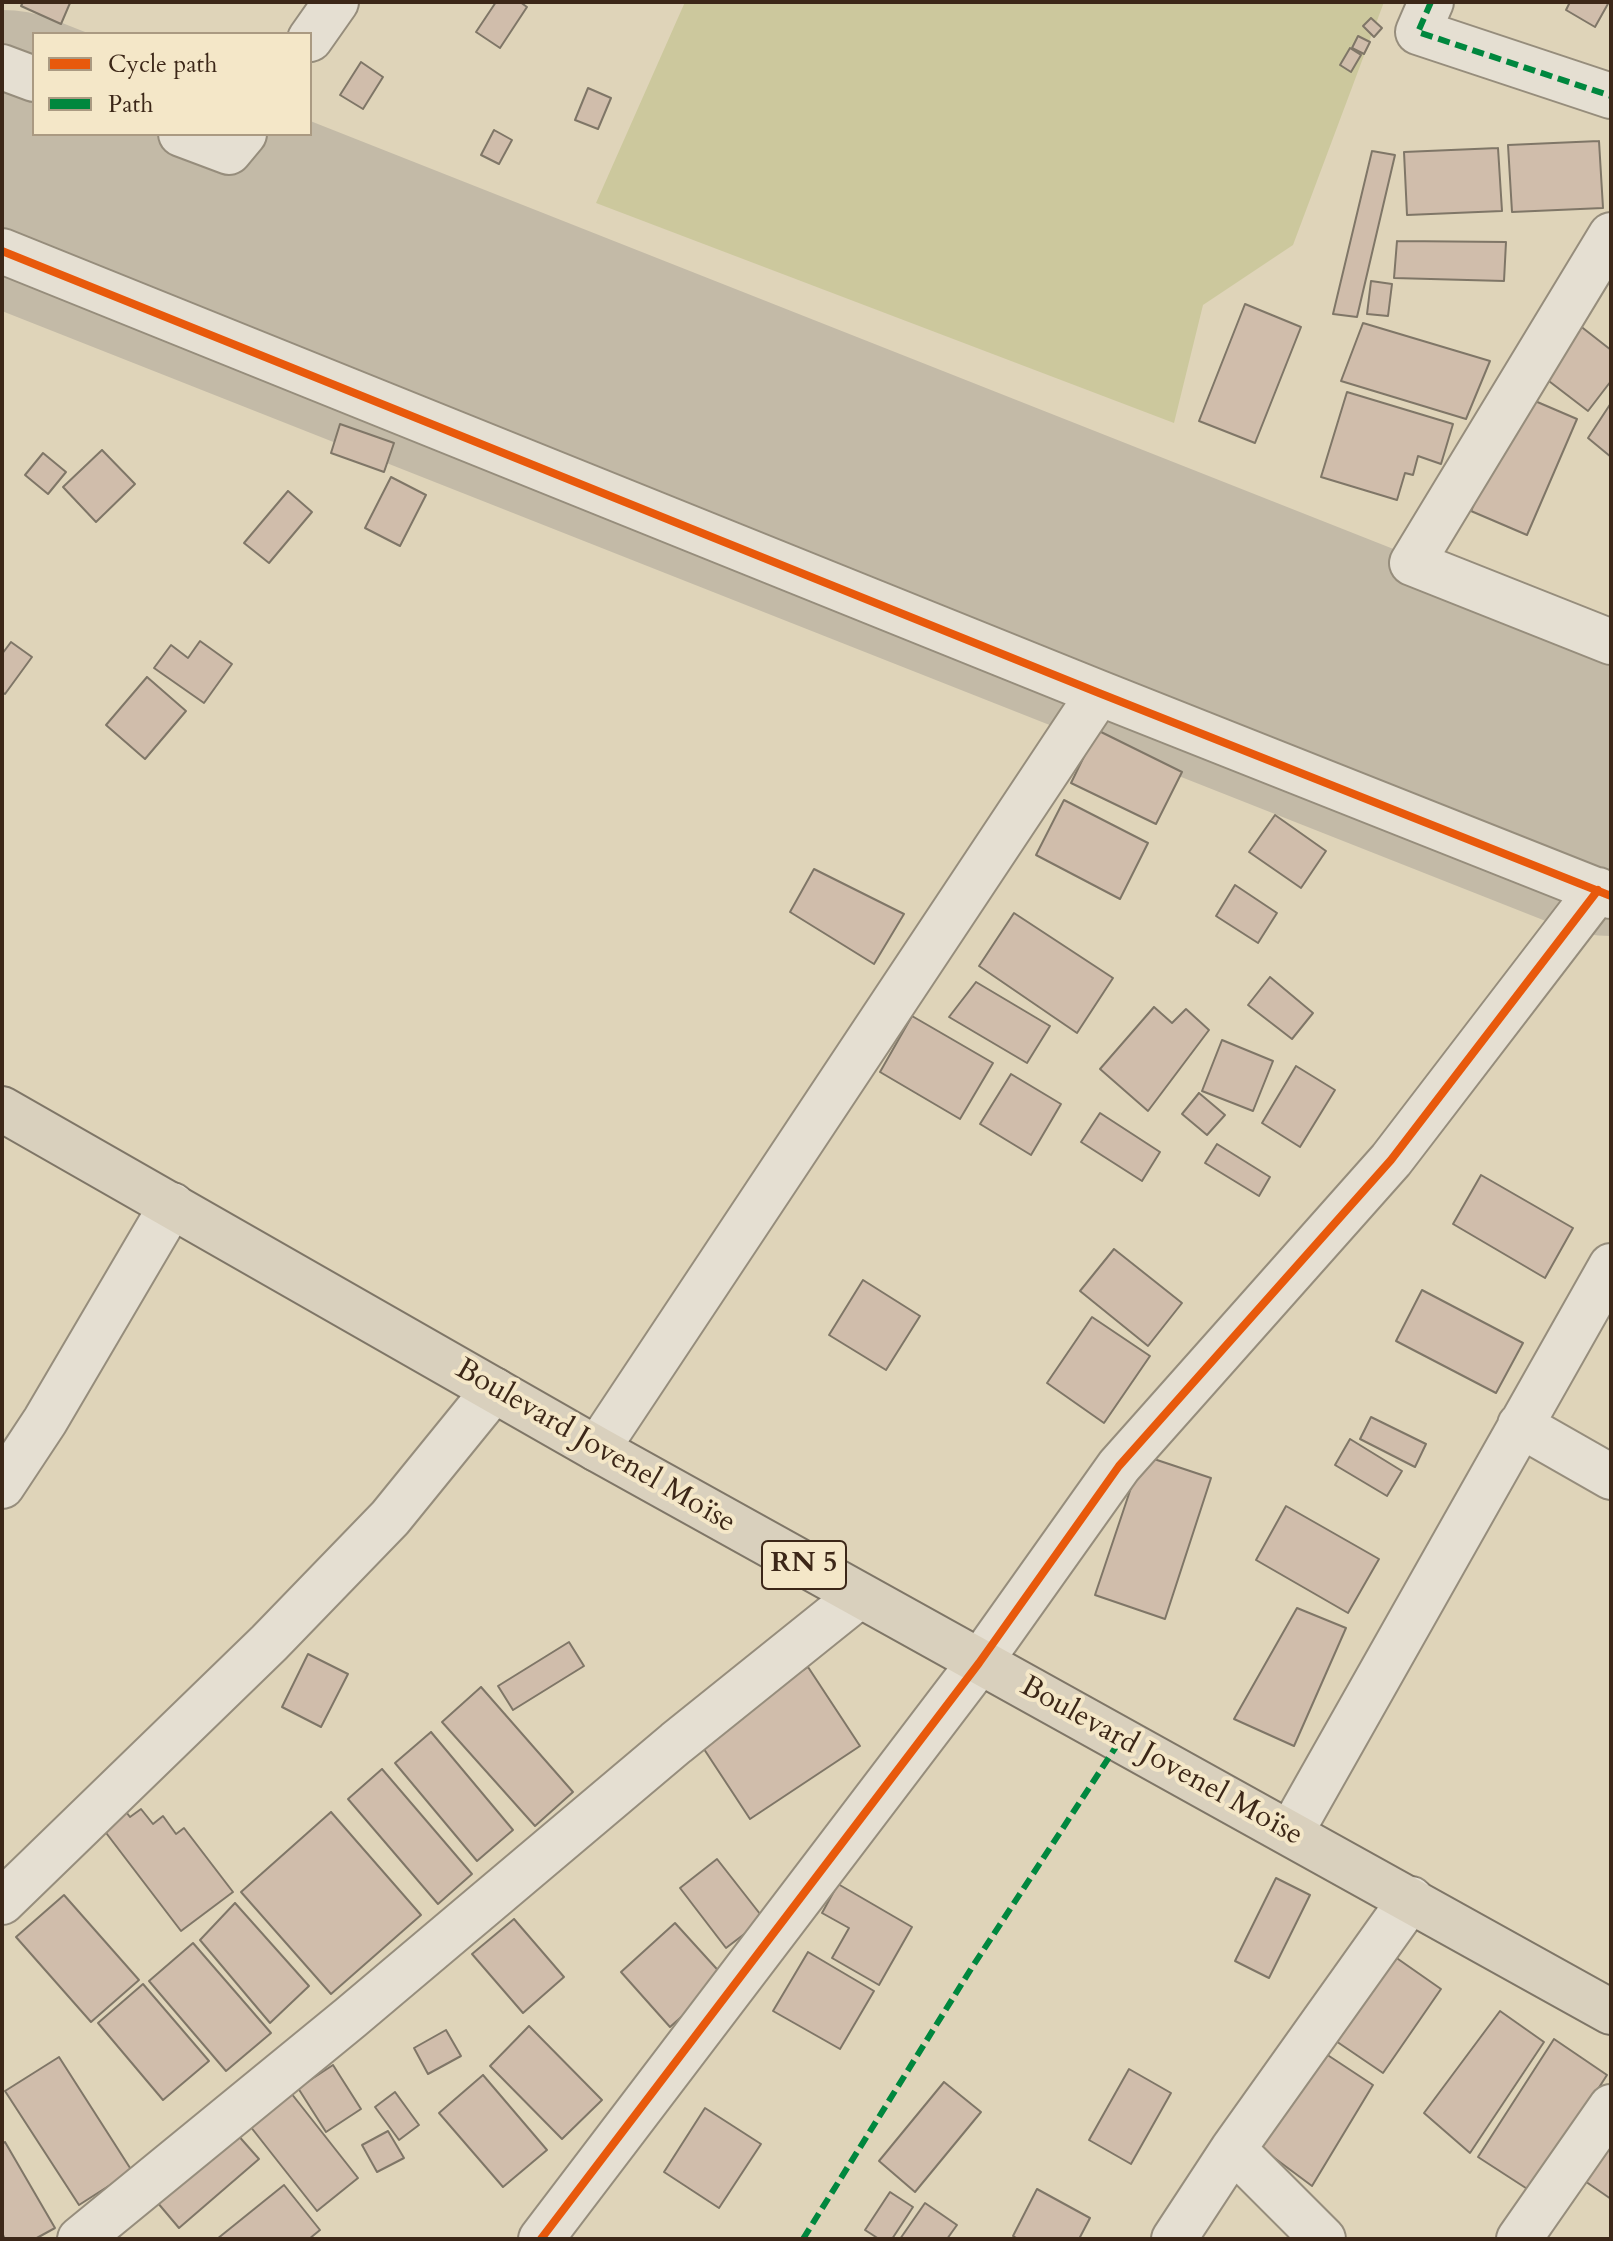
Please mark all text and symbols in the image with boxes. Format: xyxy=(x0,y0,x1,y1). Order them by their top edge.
legend xyxy=(32,32,312,136)
text: Cycle path xyxy=(108,48,217,81)
text: Path xyxy=(108,88,153,121)
street label: Boulevard Jovenel Moïse xyxy=(449,1352,741,1542)
road number: RN 5 xyxy=(762,1541,846,1589)
street label: Boulevard Jovenel Moïse xyxy=(1014,1669,1308,1855)

